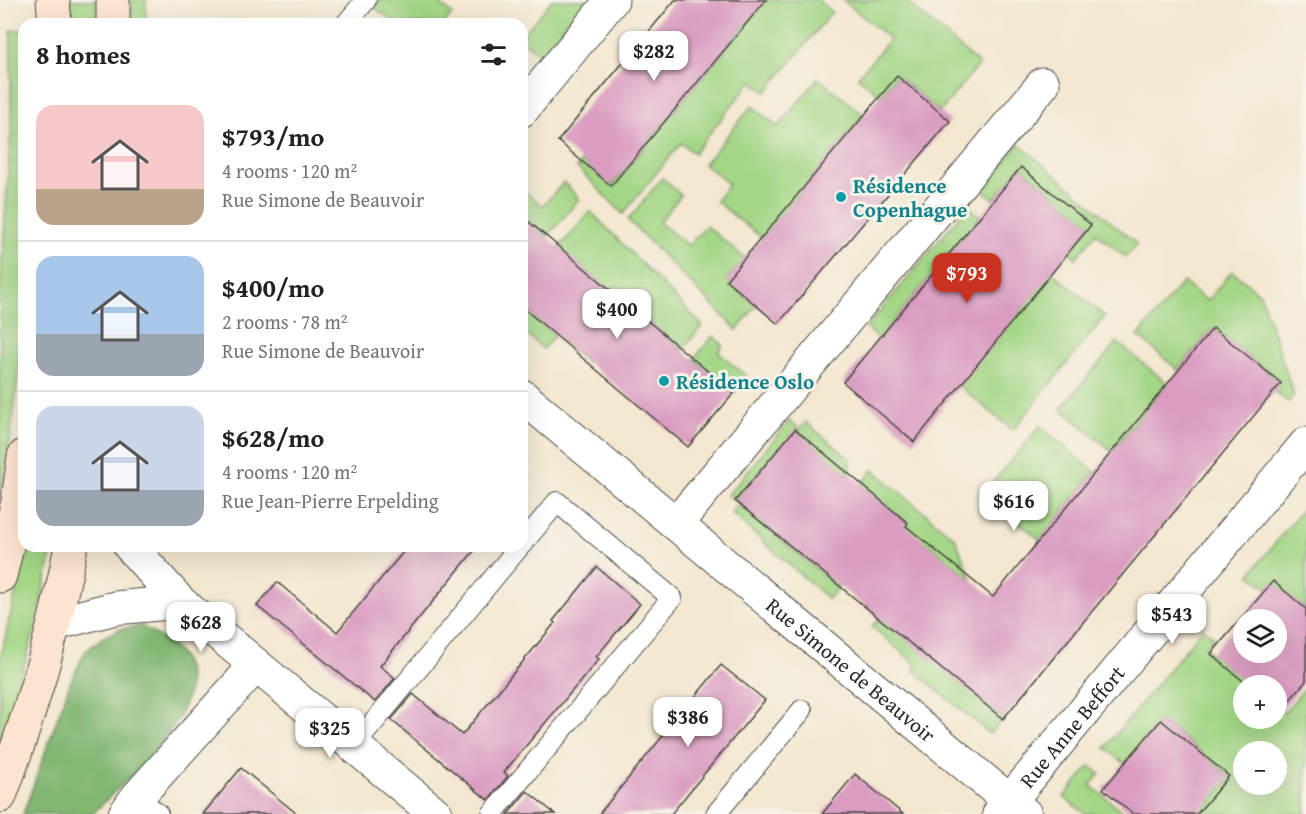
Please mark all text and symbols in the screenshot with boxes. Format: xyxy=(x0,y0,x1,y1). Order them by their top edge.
pin: $282 xyxy=(618,31,690,82)
text: 8 homes xyxy=(36,35,131,74)
text: $282 xyxy=(633,36,675,65)
icon: filters xyxy=(477,38,510,71)
text: $793/mo xyxy=(222,117,324,156)
icon: home xyxy=(84,129,156,201)
text: 4 rooms · 120 m² xyxy=(222,156,357,185)
place label: Résidence Copenhague xyxy=(853,170,967,225)
text: Rue Simone de Beauvoir xyxy=(222,185,424,214)
marker: Résidence Copenhague xyxy=(834,190,848,204)
pin: $793 xyxy=(931,253,1003,304)
text: $793 xyxy=(946,258,988,287)
text: $400/mo xyxy=(222,268,324,307)
icon: home xyxy=(84,280,156,352)
pin: $400 xyxy=(581,289,653,340)
text: $400 xyxy=(596,294,638,323)
text: 2 rooms · 78 m² xyxy=(222,307,348,336)
text: Rue Simone de Beauvoir xyxy=(222,336,424,365)
place label: Résidence Oslo xyxy=(676,366,814,397)
marker: Résidence Oslo xyxy=(657,374,671,388)
text: $628/mo xyxy=(222,418,324,457)
icon: home xyxy=(84,430,156,502)
text: 4 rooms · 120 m² xyxy=(222,457,357,486)
pin: $616 xyxy=(978,481,1050,532)
text: Rue Jean-Pierre Erpelding xyxy=(222,486,439,515)
text: $616 xyxy=(993,486,1035,515)
street label: Rue Simone de Beauvoir xyxy=(760,590,943,750)
pin: $543 xyxy=(1136,594,1208,645)
text: $543 xyxy=(1151,599,1193,628)
pin: $628 xyxy=(165,602,237,653)
text: $628 xyxy=(180,607,222,636)
map controls xyxy=(1233,609,1287,795)
button: layers xyxy=(1233,609,1287,663)
street label: Rue Anne Beffort xyxy=(1012,658,1132,794)
button: + xyxy=(1233,675,1287,729)
pin: $386 xyxy=(652,697,724,748)
text: $386 xyxy=(667,702,709,731)
pin: $325 xyxy=(294,708,366,759)
text: $325 xyxy=(309,713,351,742)
button: − xyxy=(1233,741,1287,795)

